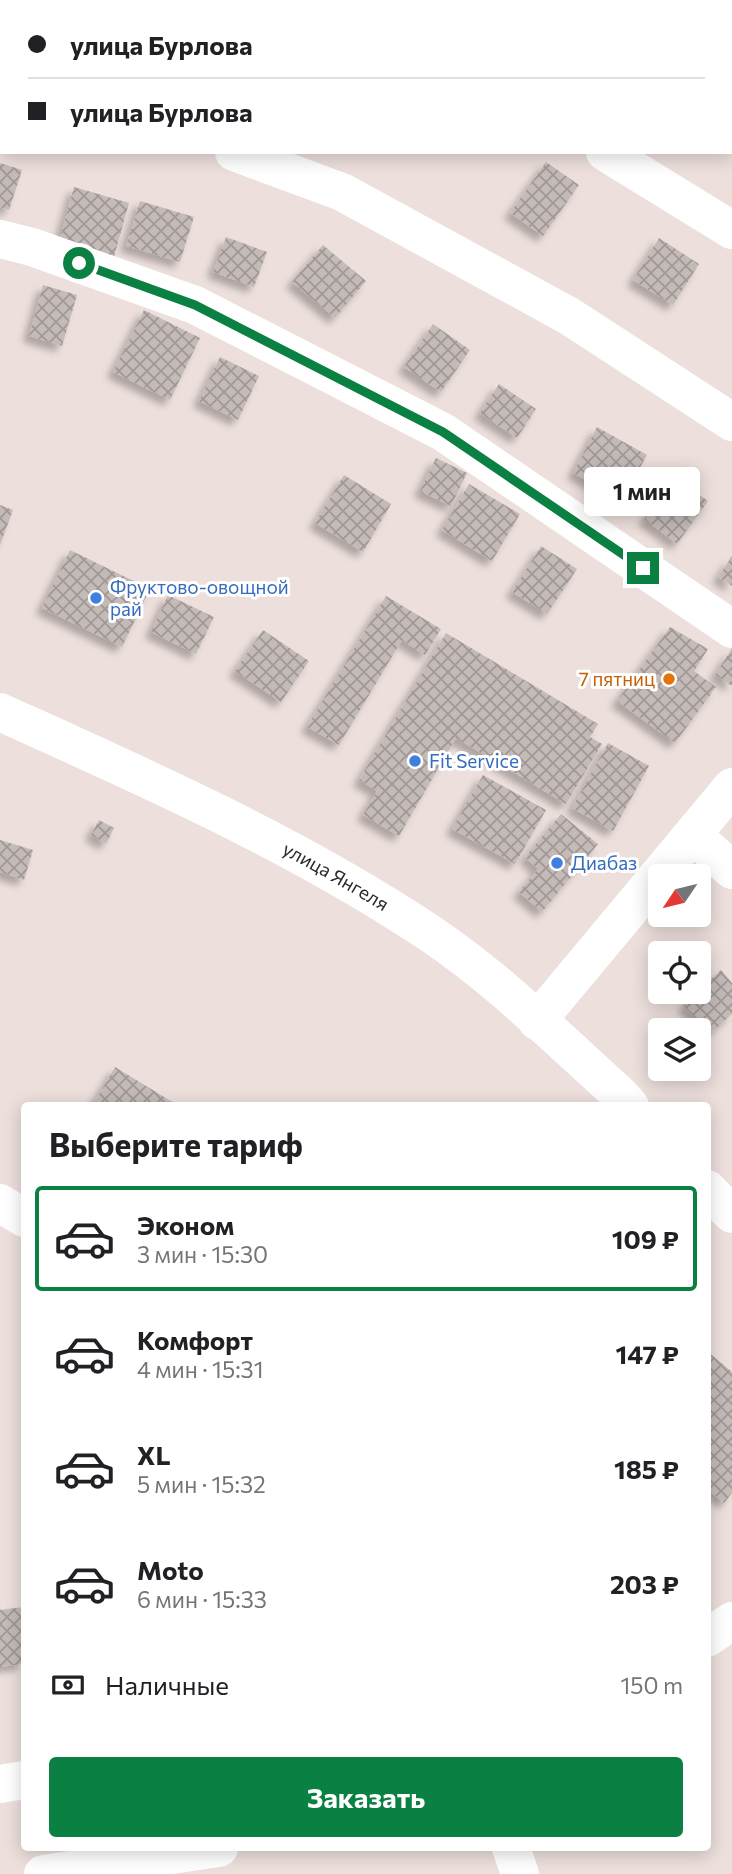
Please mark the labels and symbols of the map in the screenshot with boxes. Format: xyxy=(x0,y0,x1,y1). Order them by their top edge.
route start xyxy=(63,247,95,279)
callout: 1 мин xyxy=(585,466,701,516)
route end xyxy=(627,552,659,584)
place label: Фруктово-овощной рай xyxy=(110,575,289,620)
marker: Фруктово-овощной рай xyxy=(88,590,104,606)
place label: 7 пятниц xyxy=(579,667,655,690)
marker: 7 пятниц xyxy=(661,671,677,687)
place label: Fit Service xyxy=(429,749,519,772)
marker: Fit Service xyxy=(407,753,423,769)
street label: улица Янгеля xyxy=(279,836,393,915)
place label: Диабаз xyxy=(571,851,637,874)
marker: Диабаз xyxy=(549,855,565,871)
north arrow xyxy=(648,864,710,928)

